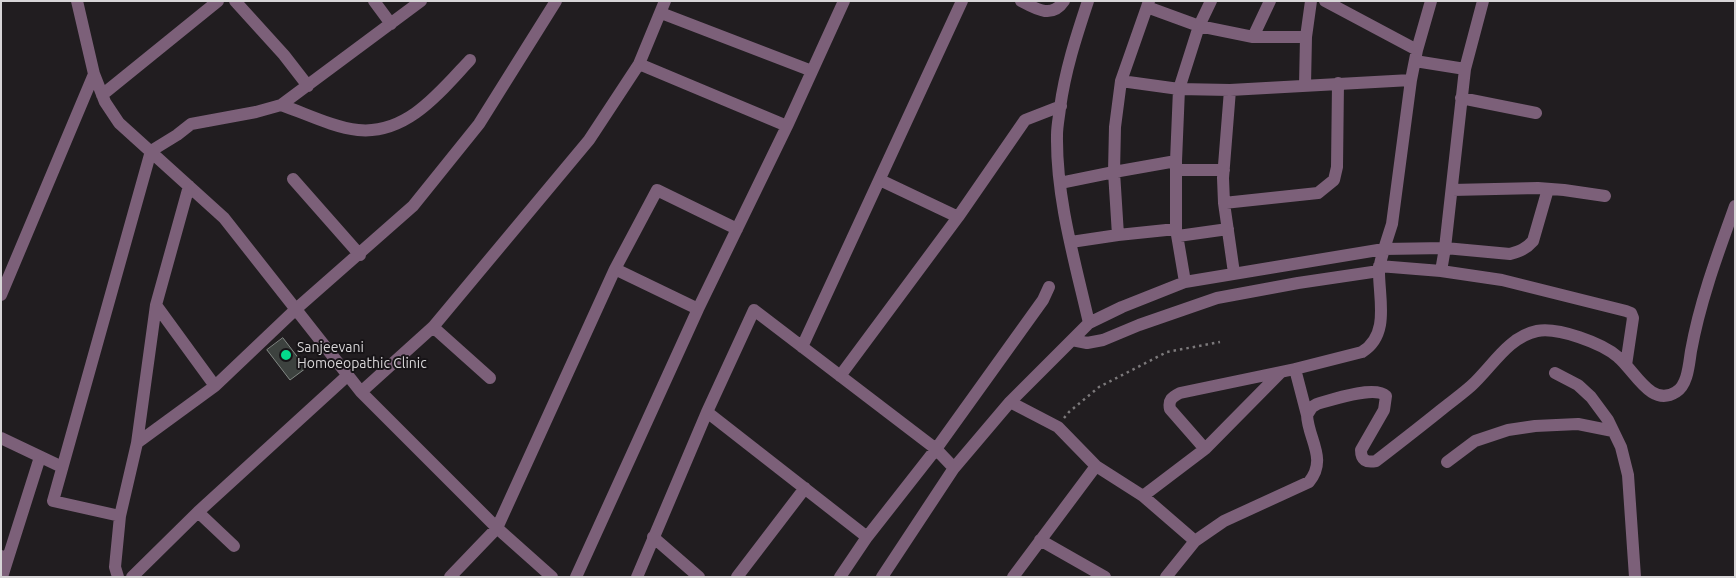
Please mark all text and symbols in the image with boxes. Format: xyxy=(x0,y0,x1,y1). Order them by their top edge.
place label: Sanjeevani Homoeopathic Clinic xyxy=(297,339,427,372)
marker: Sanjeevani Homoeopathic Clinic xyxy=(279,348,293,362)

